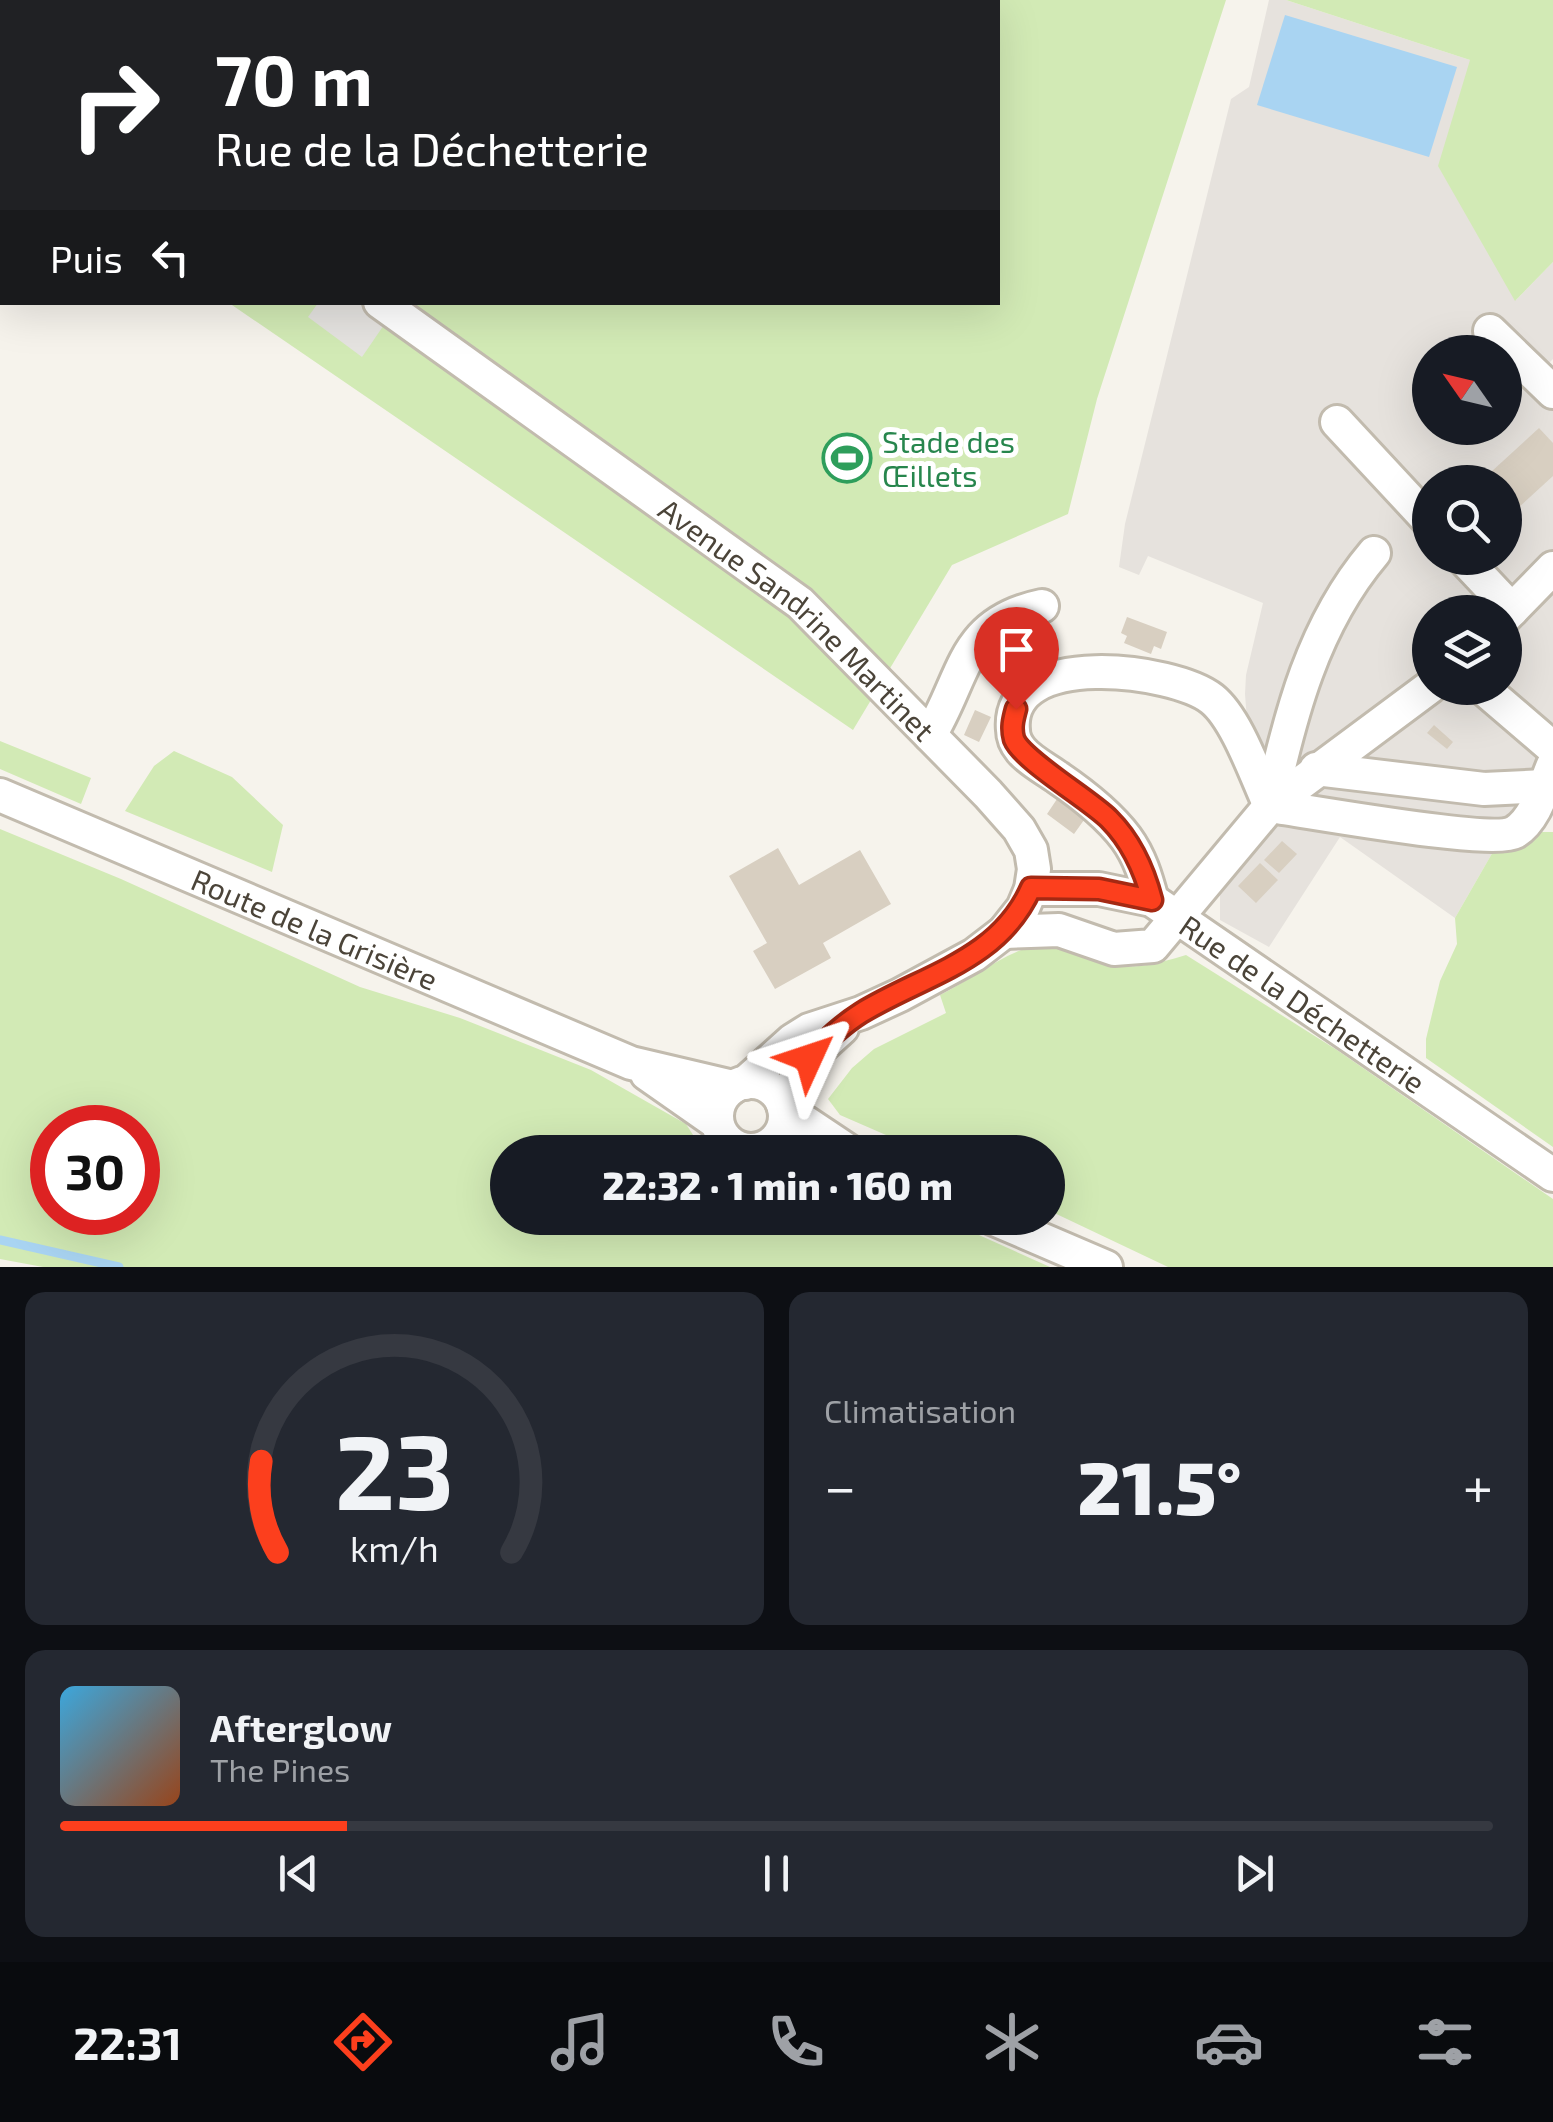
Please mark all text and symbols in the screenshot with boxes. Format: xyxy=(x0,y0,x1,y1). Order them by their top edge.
text: 70 m xyxy=(215,36,373,120)
icon: right xyxy=(50,40,180,170)
text: Rue de la Déchetterie xyxy=(215,121,649,175)
icon: left xyxy=(143,230,198,285)
text: Puis xyxy=(50,235,123,281)
north arrow xyxy=(1412,335,1522,445)
map controls xyxy=(1412,335,1522,705)
place label: Stade des Œillets xyxy=(882,423,1015,493)
sports icon: Stade des Œillets xyxy=(821,432,873,484)
button: search xyxy=(1412,465,1522,575)
street label: Avenue Sandrine Martinet xyxy=(652,490,943,748)
button: layers xyxy=(1412,595,1522,705)
pin xyxy=(974,607,1059,710)
icon: arrive xyxy=(989,622,1044,677)
street label: Route de la Grisière xyxy=(186,861,443,997)
street label: Rue de la Déchetterie xyxy=(1173,907,1432,1100)
position arrow xyxy=(757,1006,861,1110)
speed limit sign: 30 xyxy=(30,1105,160,1235)
text: 22:32 · 1 min · 160 m xyxy=(602,1162,953,1208)
text: Climatisation xyxy=(824,1391,1016,1429)
text: 23 xyxy=(335,1406,454,1531)
text: 21.5° xyxy=(1077,1440,1242,1530)
text: − xyxy=(824,1452,856,1518)
text: + xyxy=(1463,1452,1493,1518)
text: km/h xyxy=(350,1526,439,1569)
text: Afterglow xyxy=(210,1704,392,1750)
text: The Pines xyxy=(210,1750,350,1788)
icon: previous xyxy=(271,1846,326,1901)
icon: pause xyxy=(749,1846,804,1901)
icon: next xyxy=(1227,1846,1282,1901)
icon: directions xyxy=(328,2007,398,2077)
icon: music xyxy=(545,2007,615,2077)
icon: phone xyxy=(761,2007,831,2077)
icon: climate xyxy=(977,2007,1047,2077)
icon: car xyxy=(1194,2007,1264,2077)
icon: filters xyxy=(1410,2007,1480,2077)
text: 22:31 xyxy=(73,2015,182,2069)

